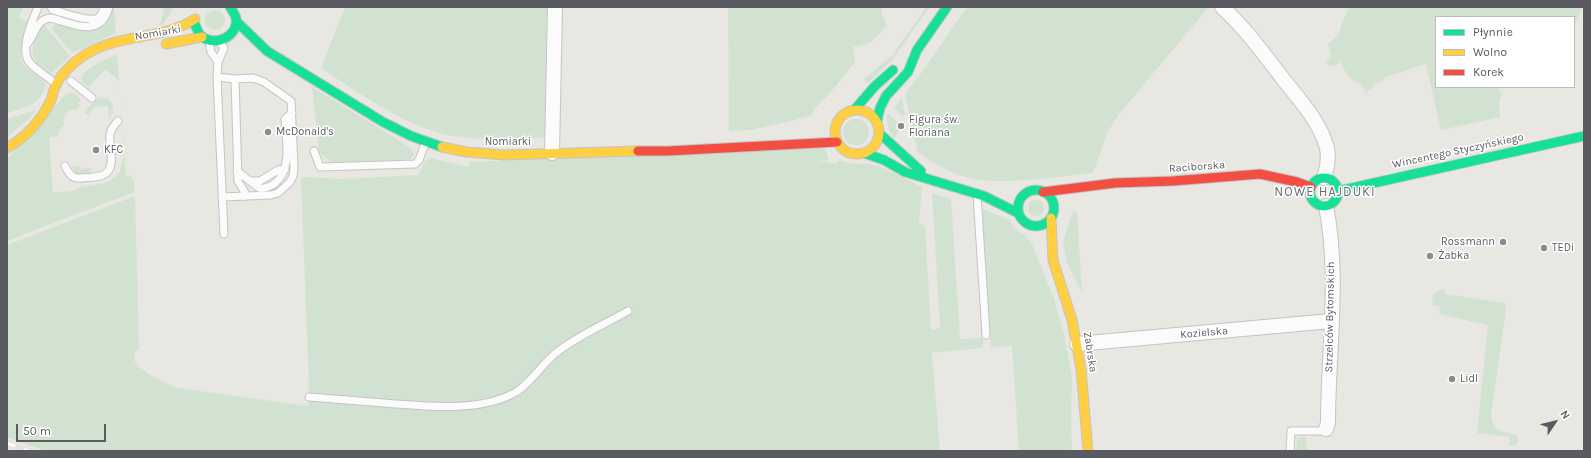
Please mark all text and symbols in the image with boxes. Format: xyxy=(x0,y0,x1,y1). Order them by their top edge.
legend xyxy=(1435,16,1575,88)
street label: Nomiarki xyxy=(134,22,182,44)
text: Płynnie xyxy=(1473,25,1513,39)
text: Wolno xyxy=(1473,45,1507,59)
text: Korek xyxy=(1473,65,1504,79)
place label: Figura św. Floriana xyxy=(909,113,959,139)
marker: Figura św. Floriana xyxy=(896,121,906,131)
place label: McDonald's xyxy=(276,125,334,139)
marker: McDonald's xyxy=(263,127,273,137)
street label: Wincentego Styczyńskiego xyxy=(1391,131,1525,171)
street label: Nomiarki xyxy=(485,135,531,149)
place label: KFC xyxy=(104,143,123,157)
marker: KFC xyxy=(91,145,101,155)
street label: Raciborska xyxy=(1168,158,1226,176)
district label: NOWE HAJDUKI xyxy=(1274,184,1376,200)
place label: Rossmann xyxy=(1441,235,1495,249)
marker: Rossmann xyxy=(1498,237,1508,247)
place label: TEDi xyxy=(1552,241,1574,255)
marker: TEDi xyxy=(1539,243,1549,253)
place label: Żabka xyxy=(1438,249,1469,263)
marker: Żabka xyxy=(1425,251,1435,261)
street label: Strzelców Bytomskich xyxy=(1322,261,1338,373)
street label: Kozielska xyxy=(1180,324,1228,342)
street label: Zabrska xyxy=(1080,331,1100,373)
place label: Lidl xyxy=(1460,372,1478,386)
marker: Lidl xyxy=(1447,374,1457,384)
north arrow xyxy=(1535,402,1575,442)
text: N xyxy=(1558,408,1573,422)
scale bar xyxy=(18,416,108,442)
text: 50 m xyxy=(23,424,51,438)

